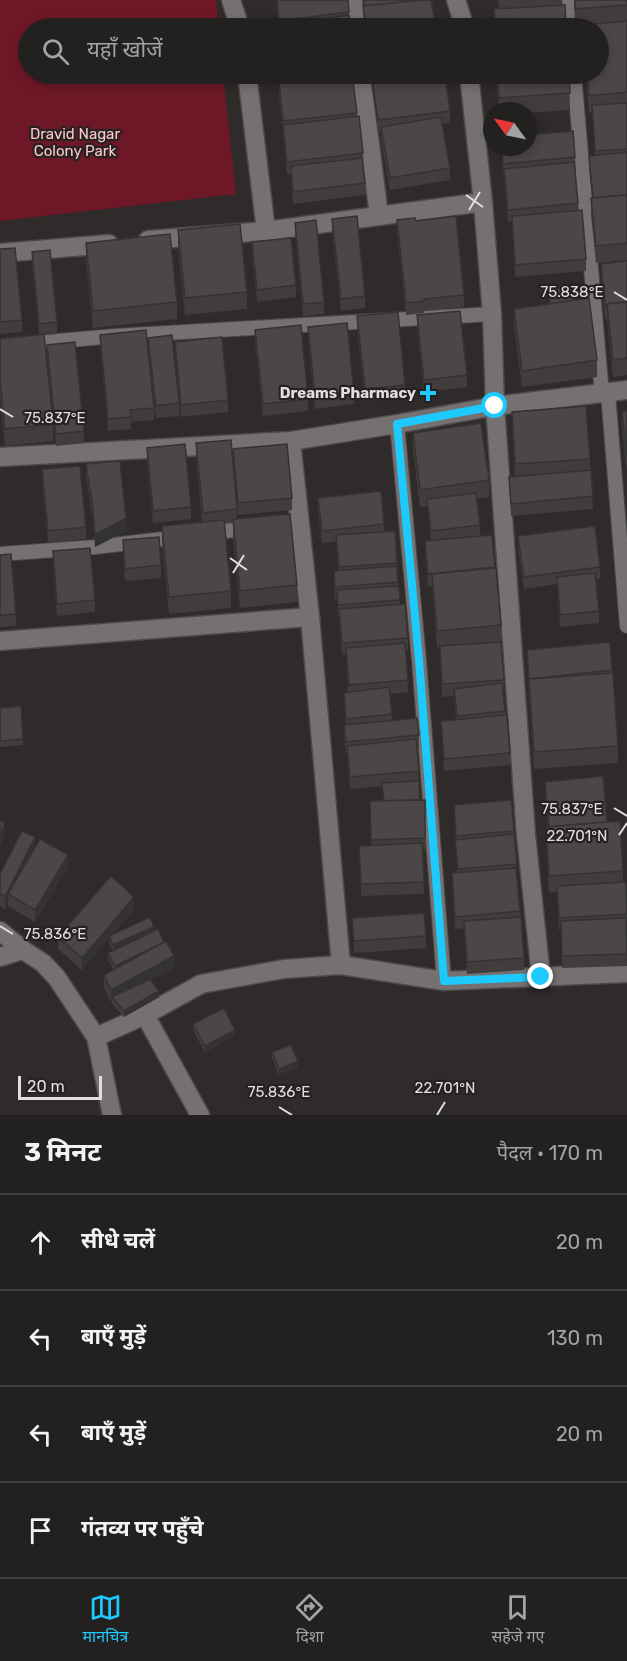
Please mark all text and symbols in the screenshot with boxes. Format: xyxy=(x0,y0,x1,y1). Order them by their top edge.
search box xyxy=(18,18,609,84)
icon: search xyxy=(39,35,72,68)
text: यहाँ खोजें xyxy=(87,36,163,63)
north arrow xyxy=(483,102,537,156)
park label: Dravid Nagar Colony Park xyxy=(30,125,120,160)
text: 75.838°E xyxy=(540,283,604,301)
place label: Dreams Pharmacy xyxy=(280,384,416,402)
marker: Dreams Pharmacy xyxy=(421,386,435,400)
route start xyxy=(481,392,507,418)
text: 75.837°E xyxy=(24,409,86,427)
text: 75.837°E xyxy=(541,800,603,818)
text: 22.701°N xyxy=(547,827,607,845)
text: 75.836°E xyxy=(24,925,86,943)
route end xyxy=(527,963,553,989)
scale bar xyxy=(18,1073,102,1100)
text: 20 m xyxy=(27,1077,65,1096)
text: 22.701°N xyxy=(415,1079,475,1097)
text: 75.836°E xyxy=(248,1083,310,1101)
text: 3 मिनट xyxy=(24,1137,101,1168)
text: पैदल · 170 m xyxy=(497,1141,603,1165)
icon: ahead xyxy=(24,1226,57,1259)
text: सीधे चलें xyxy=(81,1227,155,1254)
text: 20 m xyxy=(556,1230,603,1254)
icon: left xyxy=(24,1322,57,1355)
text: बाएँ मुड़ें xyxy=(81,1323,146,1350)
text: 130 m xyxy=(547,1326,603,1350)
icon: left xyxy=(24,1418,57,1451)
text: बाएँ मुड़ें xyxy=(81,1419,146,1446)
text: 20 m xyxy=(556,1422,603,1446)
icon: arrive xyxy=(24,1514,57,1547)
text: गंतव्य पर पहुँचे xyxy=(81,1515,203,1542)
tab: मानचित्र xyxy=(83,1591,128,1649)
tab: दिशा xyxy=(293,1591,326,1649)
tab: सहेजे गए xyxy=(491,1591,544,1649)

